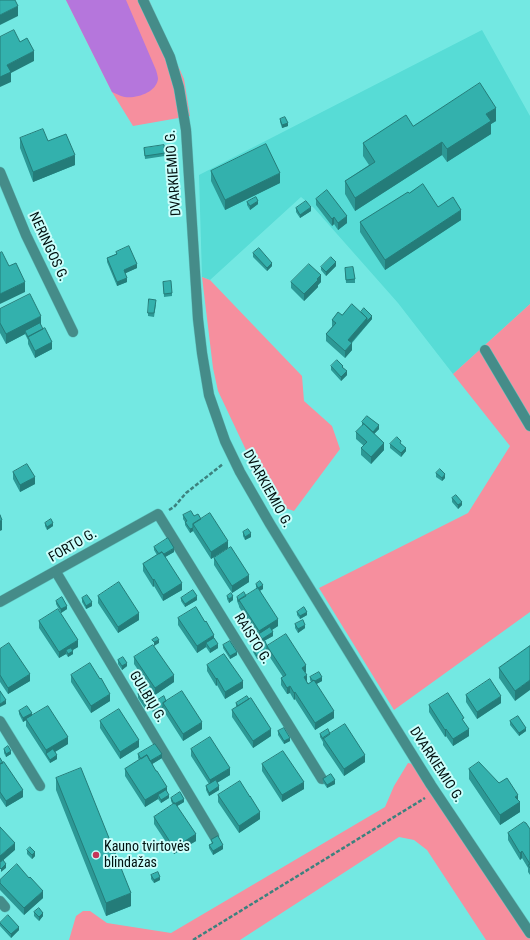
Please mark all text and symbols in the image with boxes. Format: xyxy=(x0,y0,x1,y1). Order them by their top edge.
street label: DVARKIEMIO G. xyxy=(163,129,185,217)
street label: NERINGOS G. xyxy=(25,210,71,284)
street label: DVARKIEMIO G. xyxy=(239,447,295,531)
street label: FORTO G. xyxy=(46,526,100,566)
street label: RAISTO G. xyxy=(230,610,274,668)
street label: GULBIŲ G. xyxy=(125,668,169,726)
street label: DVARKIEMIO G. xyxy=(405,724,467,806)
place label: Kauno tvirtovės blindažas xyxy=(104,839,190,872)
marker: Kauno tvirtovės blindažas xyxy=(91,850,101,860)

